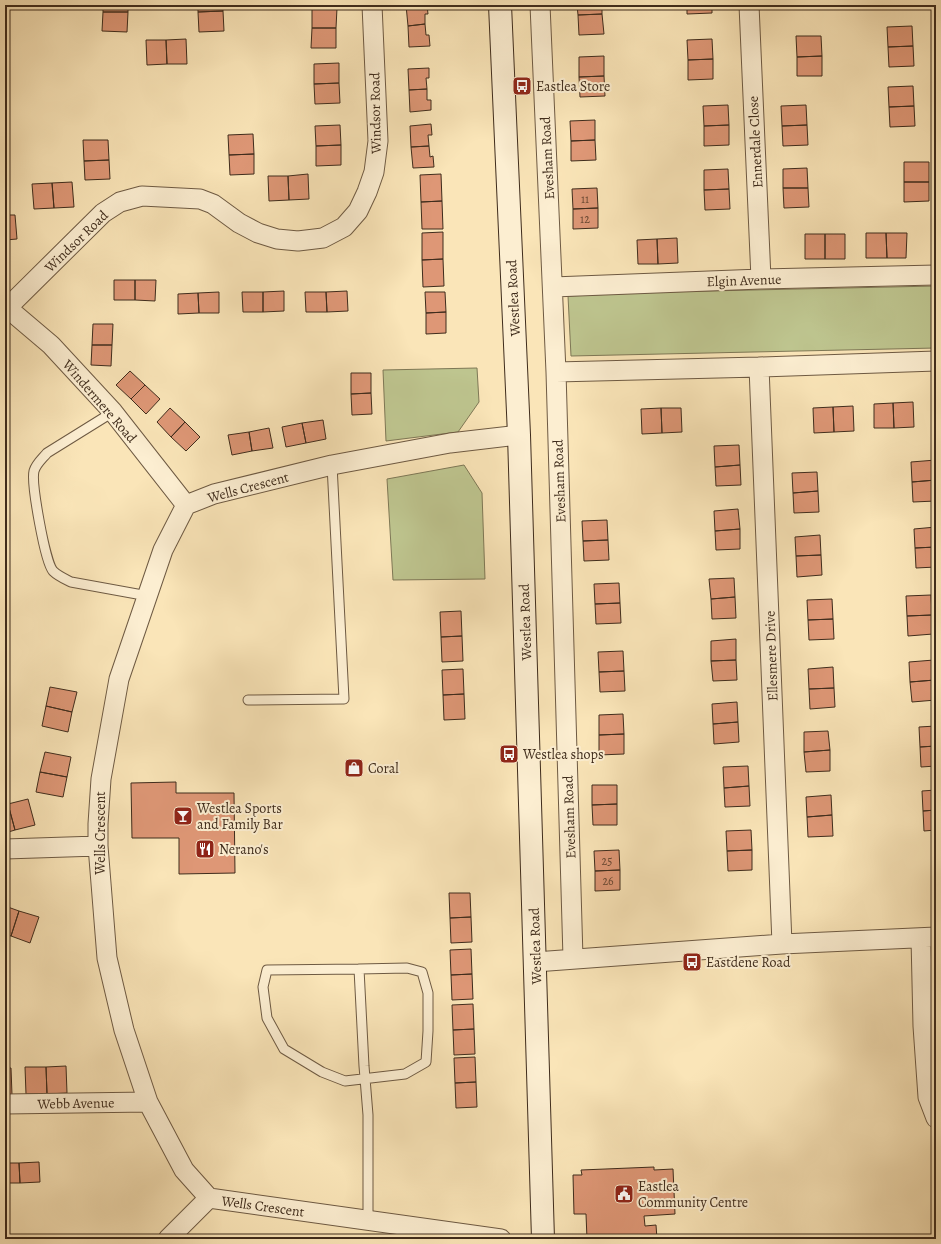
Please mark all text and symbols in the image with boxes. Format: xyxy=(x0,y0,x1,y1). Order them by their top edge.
street label: Windsor Road xyxy=(365,72,386,155)
bus stop icon: Eastlea Store xyxy=(511,75,533,97)
place label: Eastlea Store xyxy=(536,77,610,96)
street label: Ennerdale Close xyxy=(744,95,767,189)
street label: Evesham Road xyxy=(536,115,559,200)
house number: 11 xyxy=(581,191,589,207)
street label: Windsor Road xyxy=(40,206,113,277)
house number: 12 xyxy=(580,211,590,227)
street label: Westlea Road xyxy=(502,259,525,338)
street label: Elgin Avenue xyxy=(706,270,782,291)
street label: Windermere Road xyxy=(57,355,141,447)
street label: Evesham Road xyxy=(549,439,570,523)
street label: Wells Crescent xyxy=(204,467,291,508)
street label: Westlea Road xyxy=(515,583,536,662)
street label: Ellesmere Drive xyxy=(760,610,783,702)
bus stop icon: Westlea shops xyxy=(498,743,520,765)
place label: Westlea shops xyxy=(522,745,604,764)
shop icon: Coral xyxy=(343,757,365,779)
place label: Coral xyxy=(368,759,399,778)
street label: Evesham Road xyxy=(559,775,580,859)
street label: Wells Crescent xyxy=(91,791,110,876)
place label: Westlea Sports and Family Bar xyxy=(196,799,283,834)
bar icon: Westlea Sports and Family Bar xyxy=(172,805,194,827)
restaurant icon: Nerano's xyxy=(194,838,216,860)
place label: Nerano's xyxy=(219,840,269,859)
house number: 25 xyxy=(602,853,612,869)
house number: 26 xyxy=(602,873,614,889)
street label: Westlea Road xyxy=(525,907,546,986)
bus stop icon: Eastdene Road xyxy=(681,951,703,973)
place label: Eastdene Road xyxy=(706,953,791,972)
street label: Webb Avenue xyxy=(36,1093,115,1114)
place label: Eastlea Community Centre xyxy=(638,1177,748,1212)
public building icon: Eastlea Community Centre xyxy=(613,1183,635,1205)
street label: Wells Crescent xyxy=(219,1191,306,1222)

